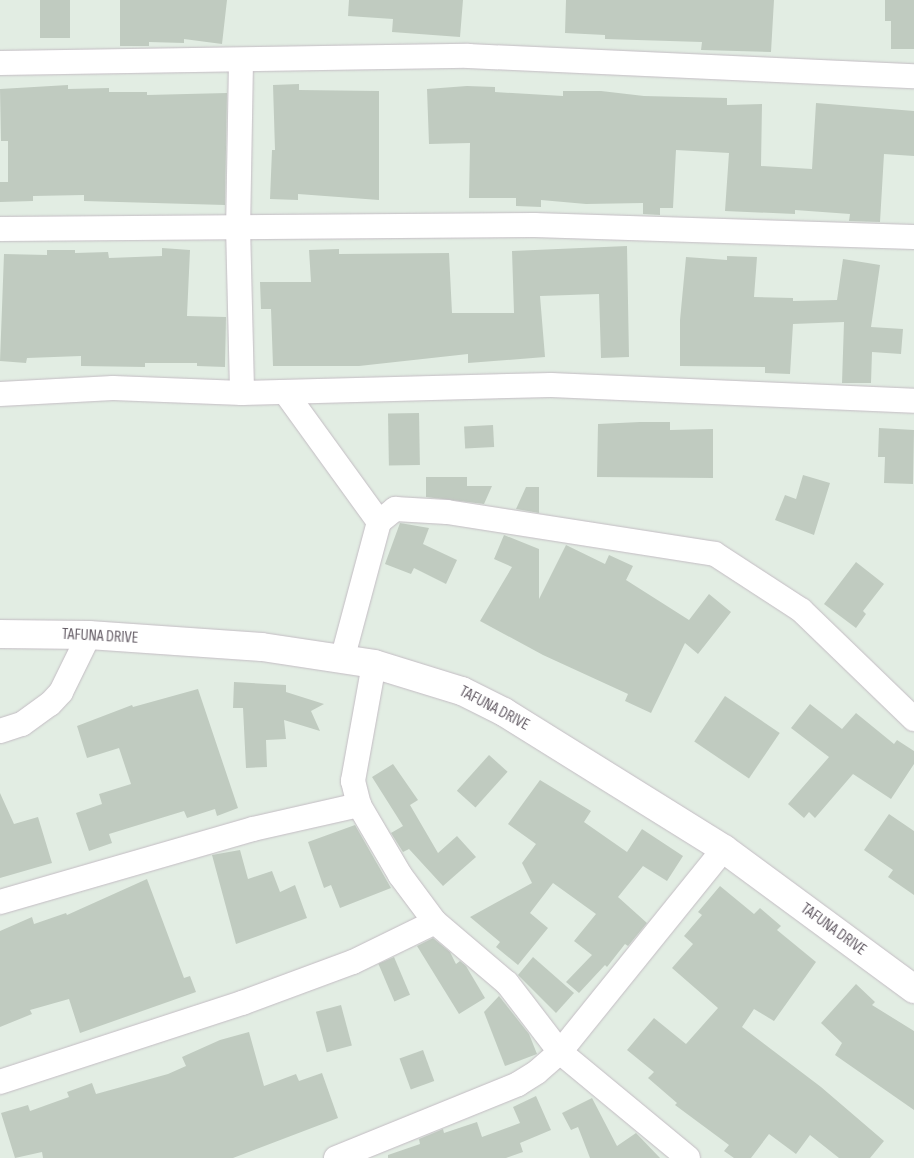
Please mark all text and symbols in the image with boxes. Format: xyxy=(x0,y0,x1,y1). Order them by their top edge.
street label: TAFUNA DRIVE xyxy=(61,625,139,649)
street label: TAFUNA DRIVE xyxy=(456,683,532,735)
street label: TAFUNA DRIVE xyxy=(796,900,870,960)

